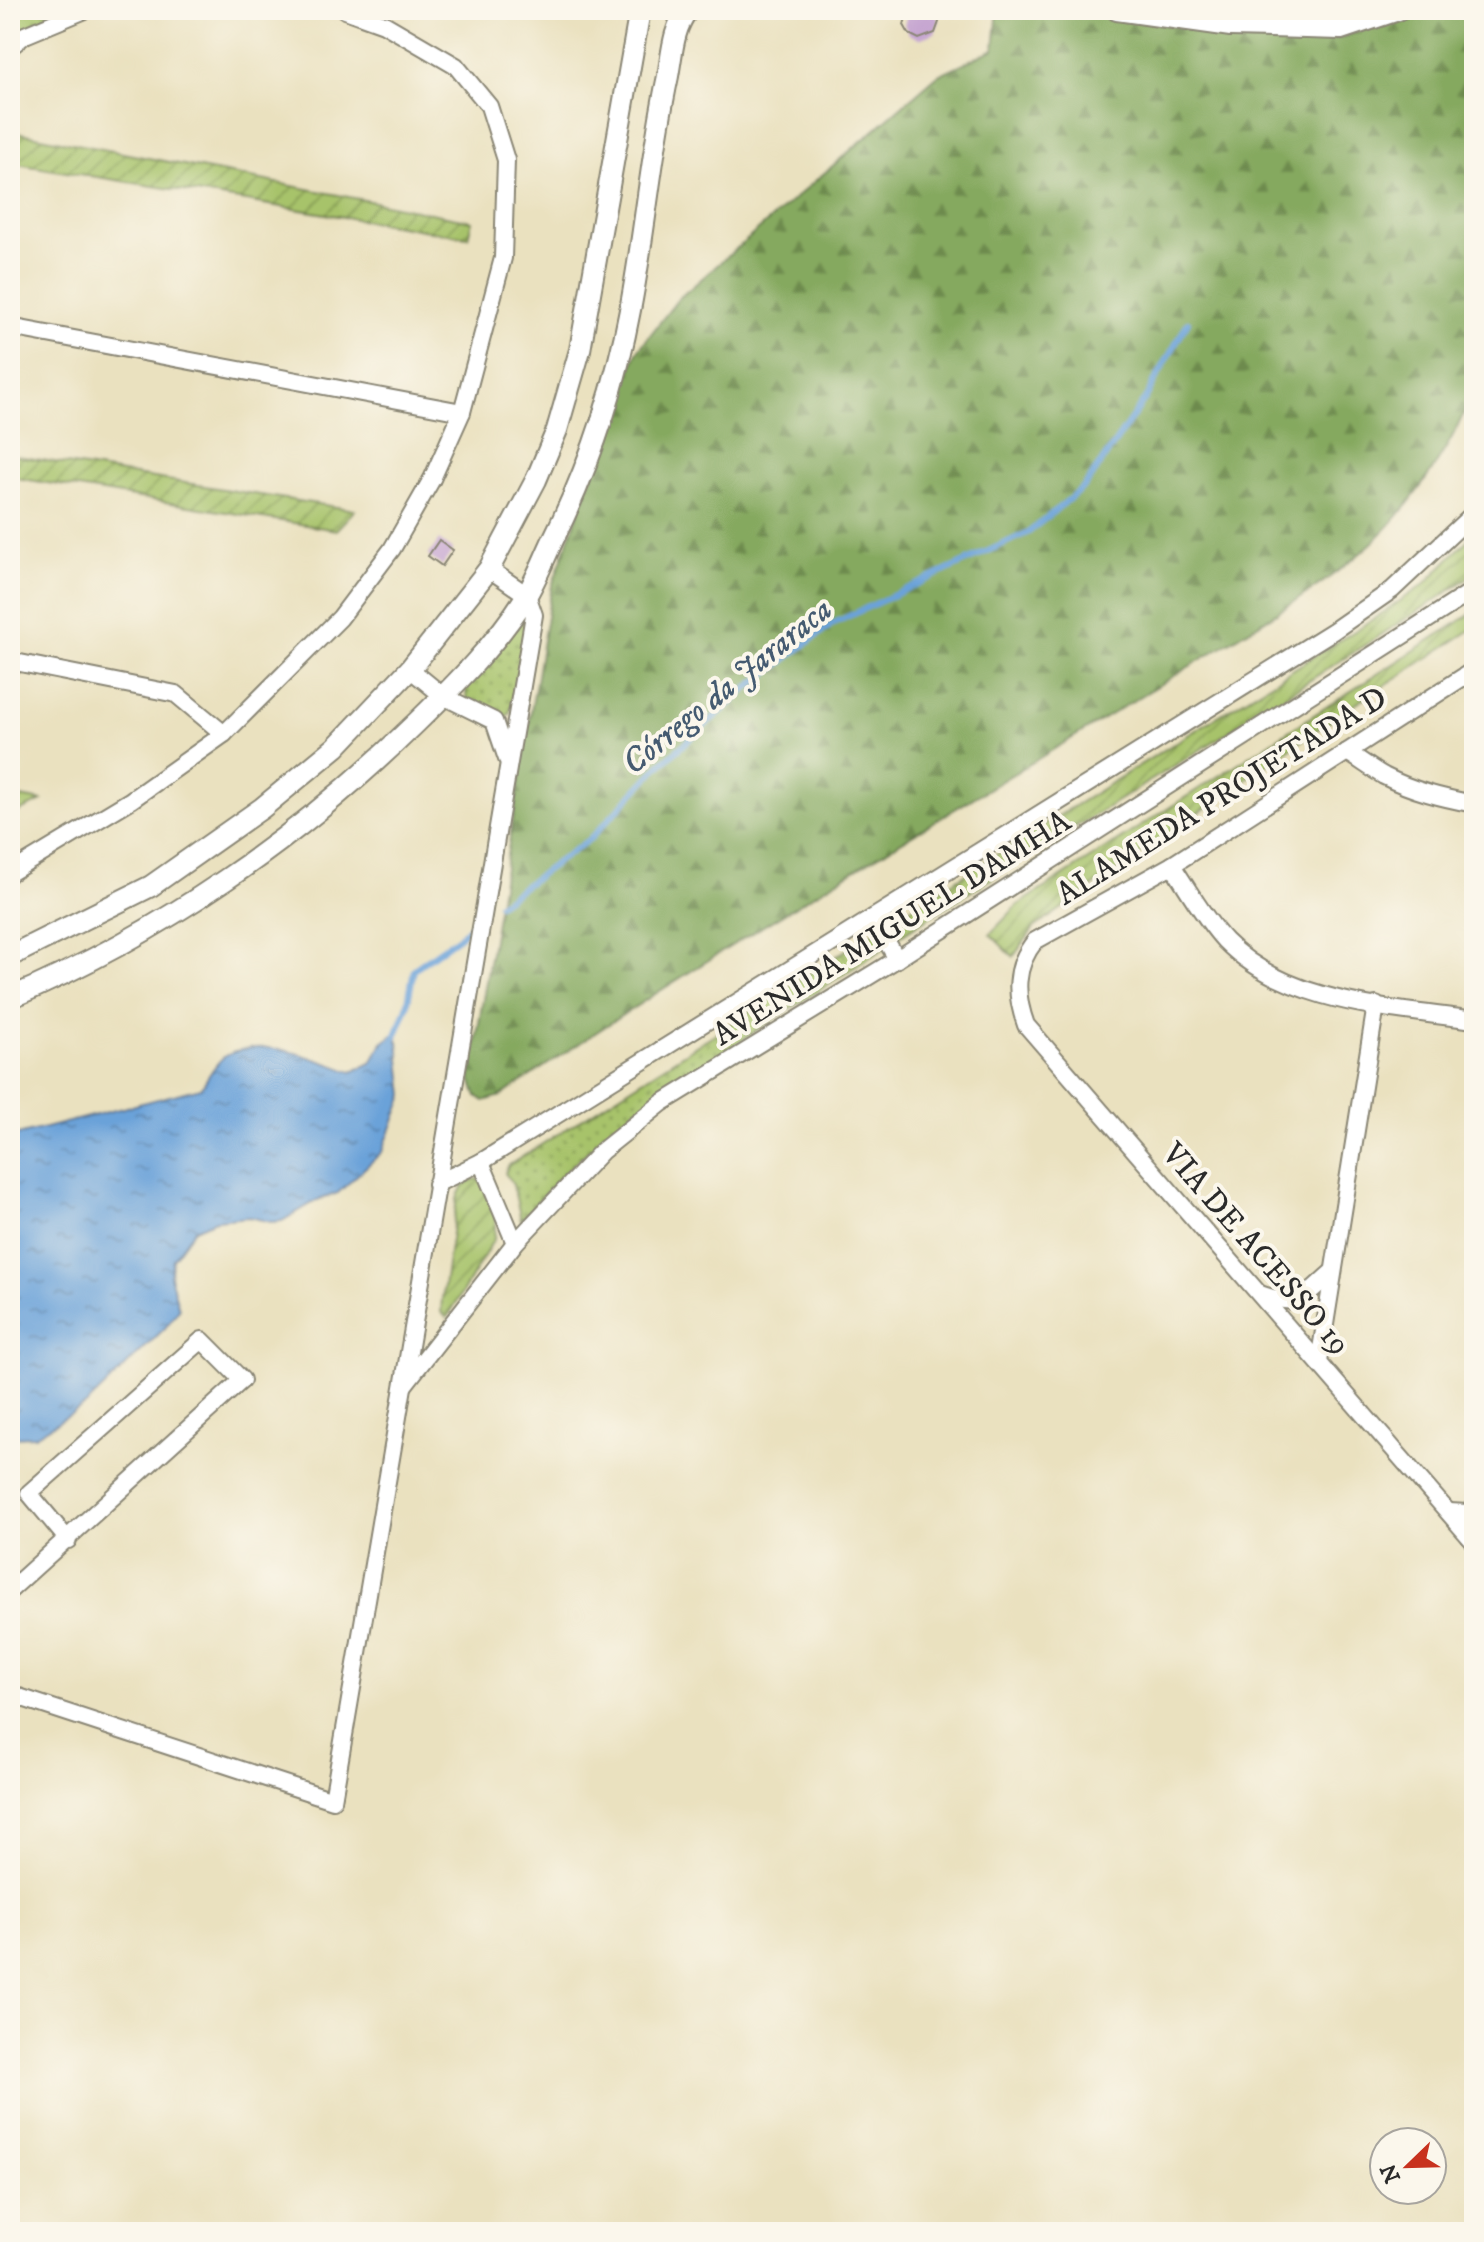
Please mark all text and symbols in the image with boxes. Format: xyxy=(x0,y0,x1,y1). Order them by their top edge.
water label: Córrego da Jararaca xyxy=(613,589,841,784)
street label: ALAMEDA PROJETADA D xyxy=(1049,678,1395,915)
street label: AVENIDA MIGUEL DAMHA xyxy=(706,802,1079,1056)
street label: VIA DE ACESSO 19 xyxy=(1152,1134,1359,1364)
north arrow xyxy=(1368,2126,1448,2206)
text: N xyxy=(1375,2160,1407,2187)

